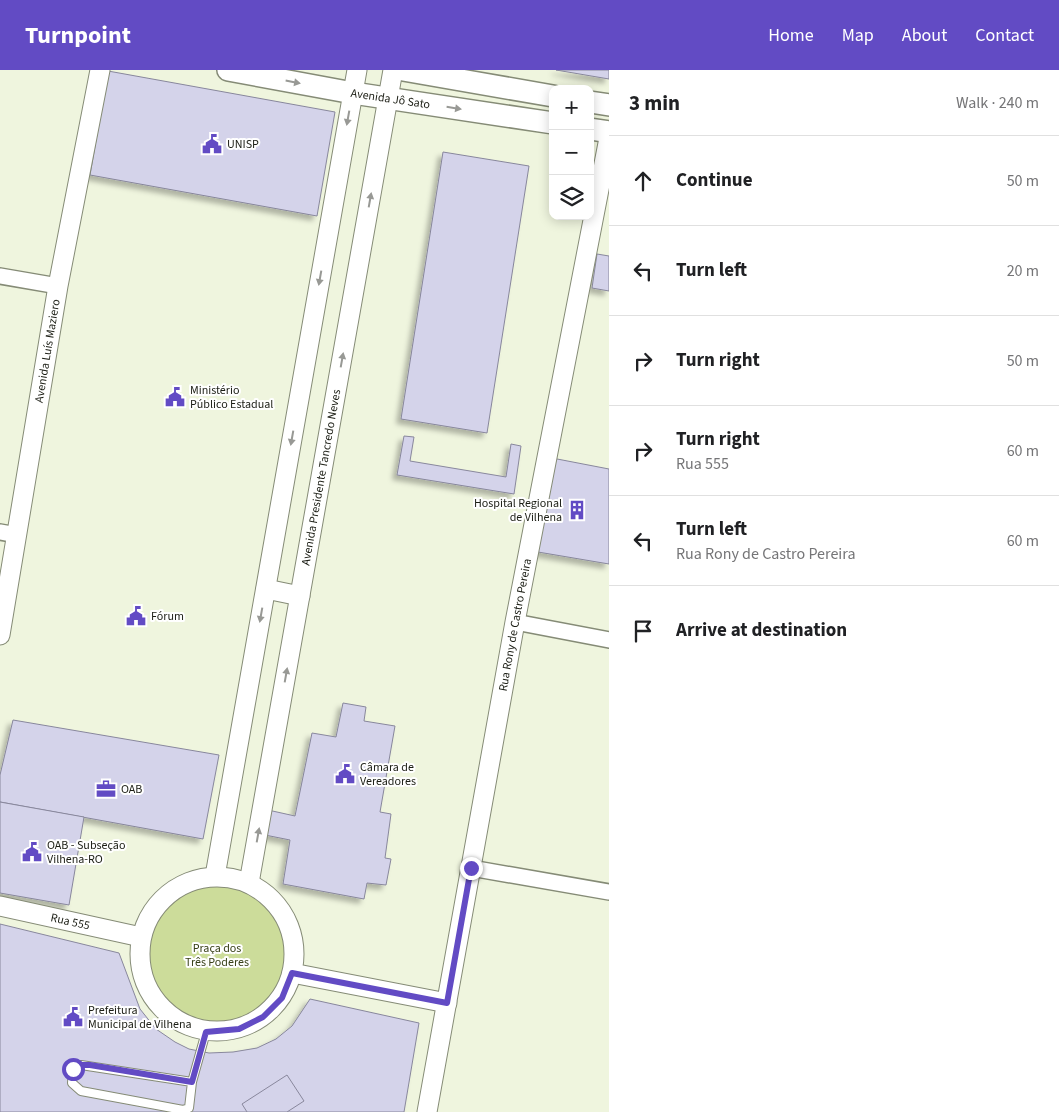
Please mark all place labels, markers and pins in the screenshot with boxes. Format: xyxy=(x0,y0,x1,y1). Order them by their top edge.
public building icon: UNISP xyxy=(201,133,223,155)
place label: UNISP xyxy=(227,136,259,153)
place label: Ministério Público Estadual xyxy=(190,382,273,413)
public building icon: Ministério Público Estadual xyxy=(164,386,186,408)
place label: Hospital Regional de Vilhena xyxy=(474,495,562,526)
building icon: Hospital Regional de Vilhena xyxy=(566,499,588,521)
public building icon: Fórum xyxy=(125,605,147,627)
place label: Fórum xyxy=(151,608,184,625)
place label: Câmara de Vereadores xyxy=(360,759,416,790)
public building icon: Câmara de Vereadores xyxy=(334,763,356,785)
office icon: OAB xyxy=(95,778,117,800)
place label: OAB xyxy=(121,781,142,798)
place label: OAB - Subseção Vilhena-RO xyxy=(47,837,125,868)
public building icon: OAB - Subseção Vilhena-RO xyxy=(21,841,43,863)
place label: Prefeitura Municipal de Vilhena xyxy=(88,1002,192,1033)
public building icon: Prefeitura Municipal de Vilhena xyxy=(62,1006,84,1028)

